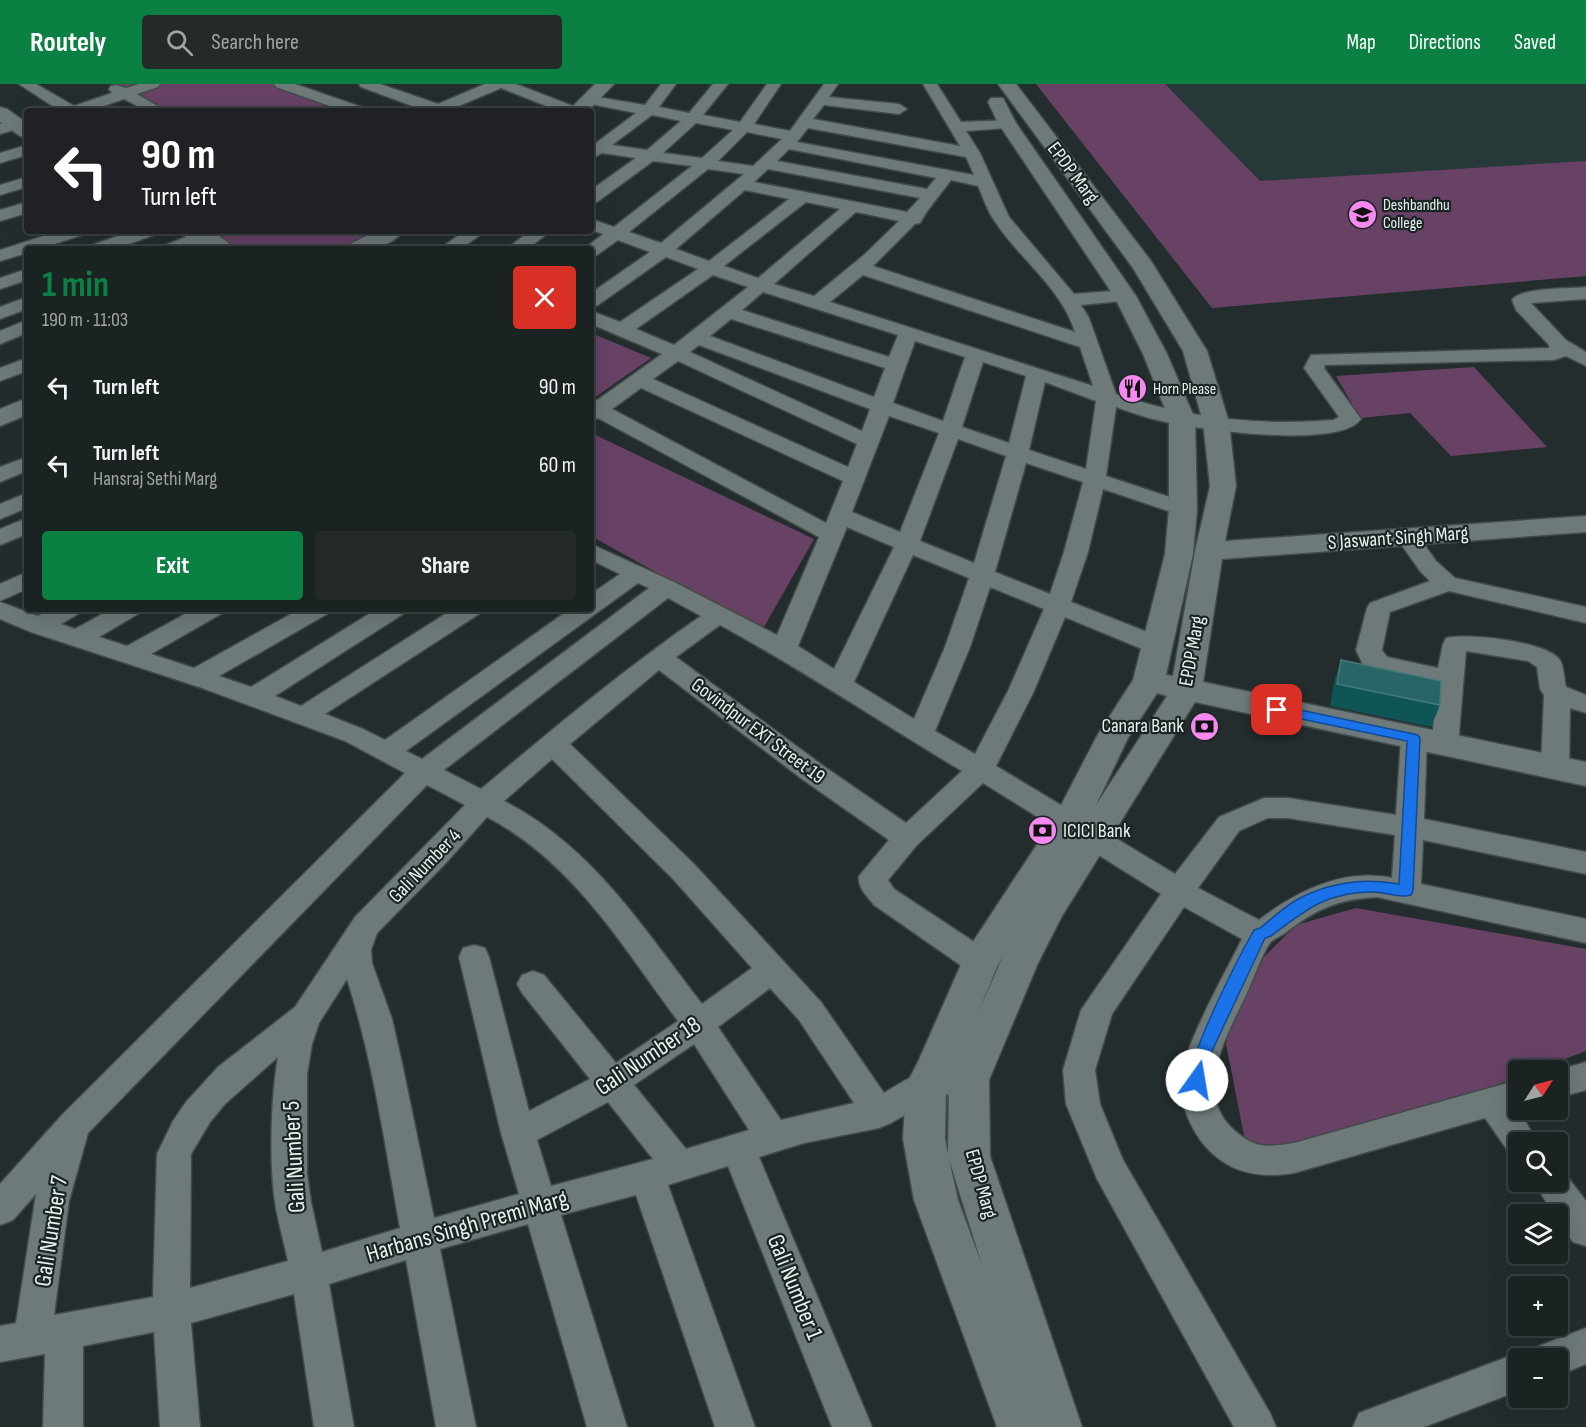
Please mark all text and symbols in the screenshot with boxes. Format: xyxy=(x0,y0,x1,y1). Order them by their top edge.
search box xyxy=(142,15,562,69)
text: Routely xyxy=(30,26,106,59)
icon: search xyxy=(163,26,196,59)
text: Search here xyxy=(211,29,299,56)
text: Map xyxy=(1346,30,1376,55)
text: Directions xyxy=(1409,30,1481,55)
text: Saved xyxy=(1514,30,1556,55)
text: 90 m xyxy=(141,130,215,181)
icon: left xyxy=(42,132,120,210)
street label: EPDP Marg xyxy=(1042,137,1104,209)
text: Turn left xyxy=(141,181,217,213)
place label: Deshbandhu College xyxy=(1383,196,1450,233)
school or university icon: Deshbandhu College xyxy=(1346,198,1378,230)
text: 1 min xyxy=(42,264,109,307)
button: close xyxy=(513,266,576,329)
text: 190 m · 11:03 xyxy=(42,308,128,332)
icon: left xyxy=(42,371,75,404)
restaurant icon: Horn Please xyxy=(1116,373,1148,405)
text: Turn left xyxy=(93,374,159,401)
text: 90 m xyxy=(539,374,576,401)
place label: Horn Please xyxy=(1153,380,1216,399)
text: Turn left xyxy=(93,440,159,467)
icon: left xyxy=(42,449,75,482)
text: 60 m xyxy=(539,452,576,479)
text: Hansraj Sethi Marg xyxy=(93,467,217,491)
street label: S Jaswant Singh Marg xyxy=(1327,521,1469,555)
button: Exit xyxy=(42,531,303,600)
button: Share xyxy=(315,531,576,600)
street label: EPDP Marg xyxy=(1174,614,1210,688)
street label: Govindpur EXT Street 19 xyxy=(686,673,830,789)
pin xyxy=(1251,684,1302,735)
icon: arrive xyxy=(1260,693,1293,726)
bank icon: Canara Bank xyxy=(1189,710,1221,742)
place label: Canara Bank xyxy=(1102,714,1184,738)
bank icon: ICICI Bank xyxy=(1026,815,1058,847)
place label: ICICI Bank xyxy=(1063,819,1131,843)
street label: Gali Number 4 xyxy=(384,824,466,908)
street label: Gali Number 18 xyxy=(590,1010,706,1102)
position arrow xyxy=(1165,1048,1229,1112)
north arrow xyxy=(1508,1060,1568,1120)
map controls xyxy=(1508,1060,1568,1408)
street label: Gali Number 5 xyxy=(277,1100,311,1214)
button: search xyxy=(1508,1132,1568,1192)
street label: EPDP Marg xyxy=(960,1147,1002,1221)
street label: Gali Number 7 xyxy=(28,1173,74,1289)
street label: Harbans Singh Premi Marg xyxy=(363,1183,571,1269)
button: layers xyxy=(1508,1204,1568,1264)
street label: Gali Number 1 xyxy=(761,1230,829,1344)
button: + xyxy=(1508,1276,1568,1336)
button: − xyxy=(1508,1348,1568,1408)

